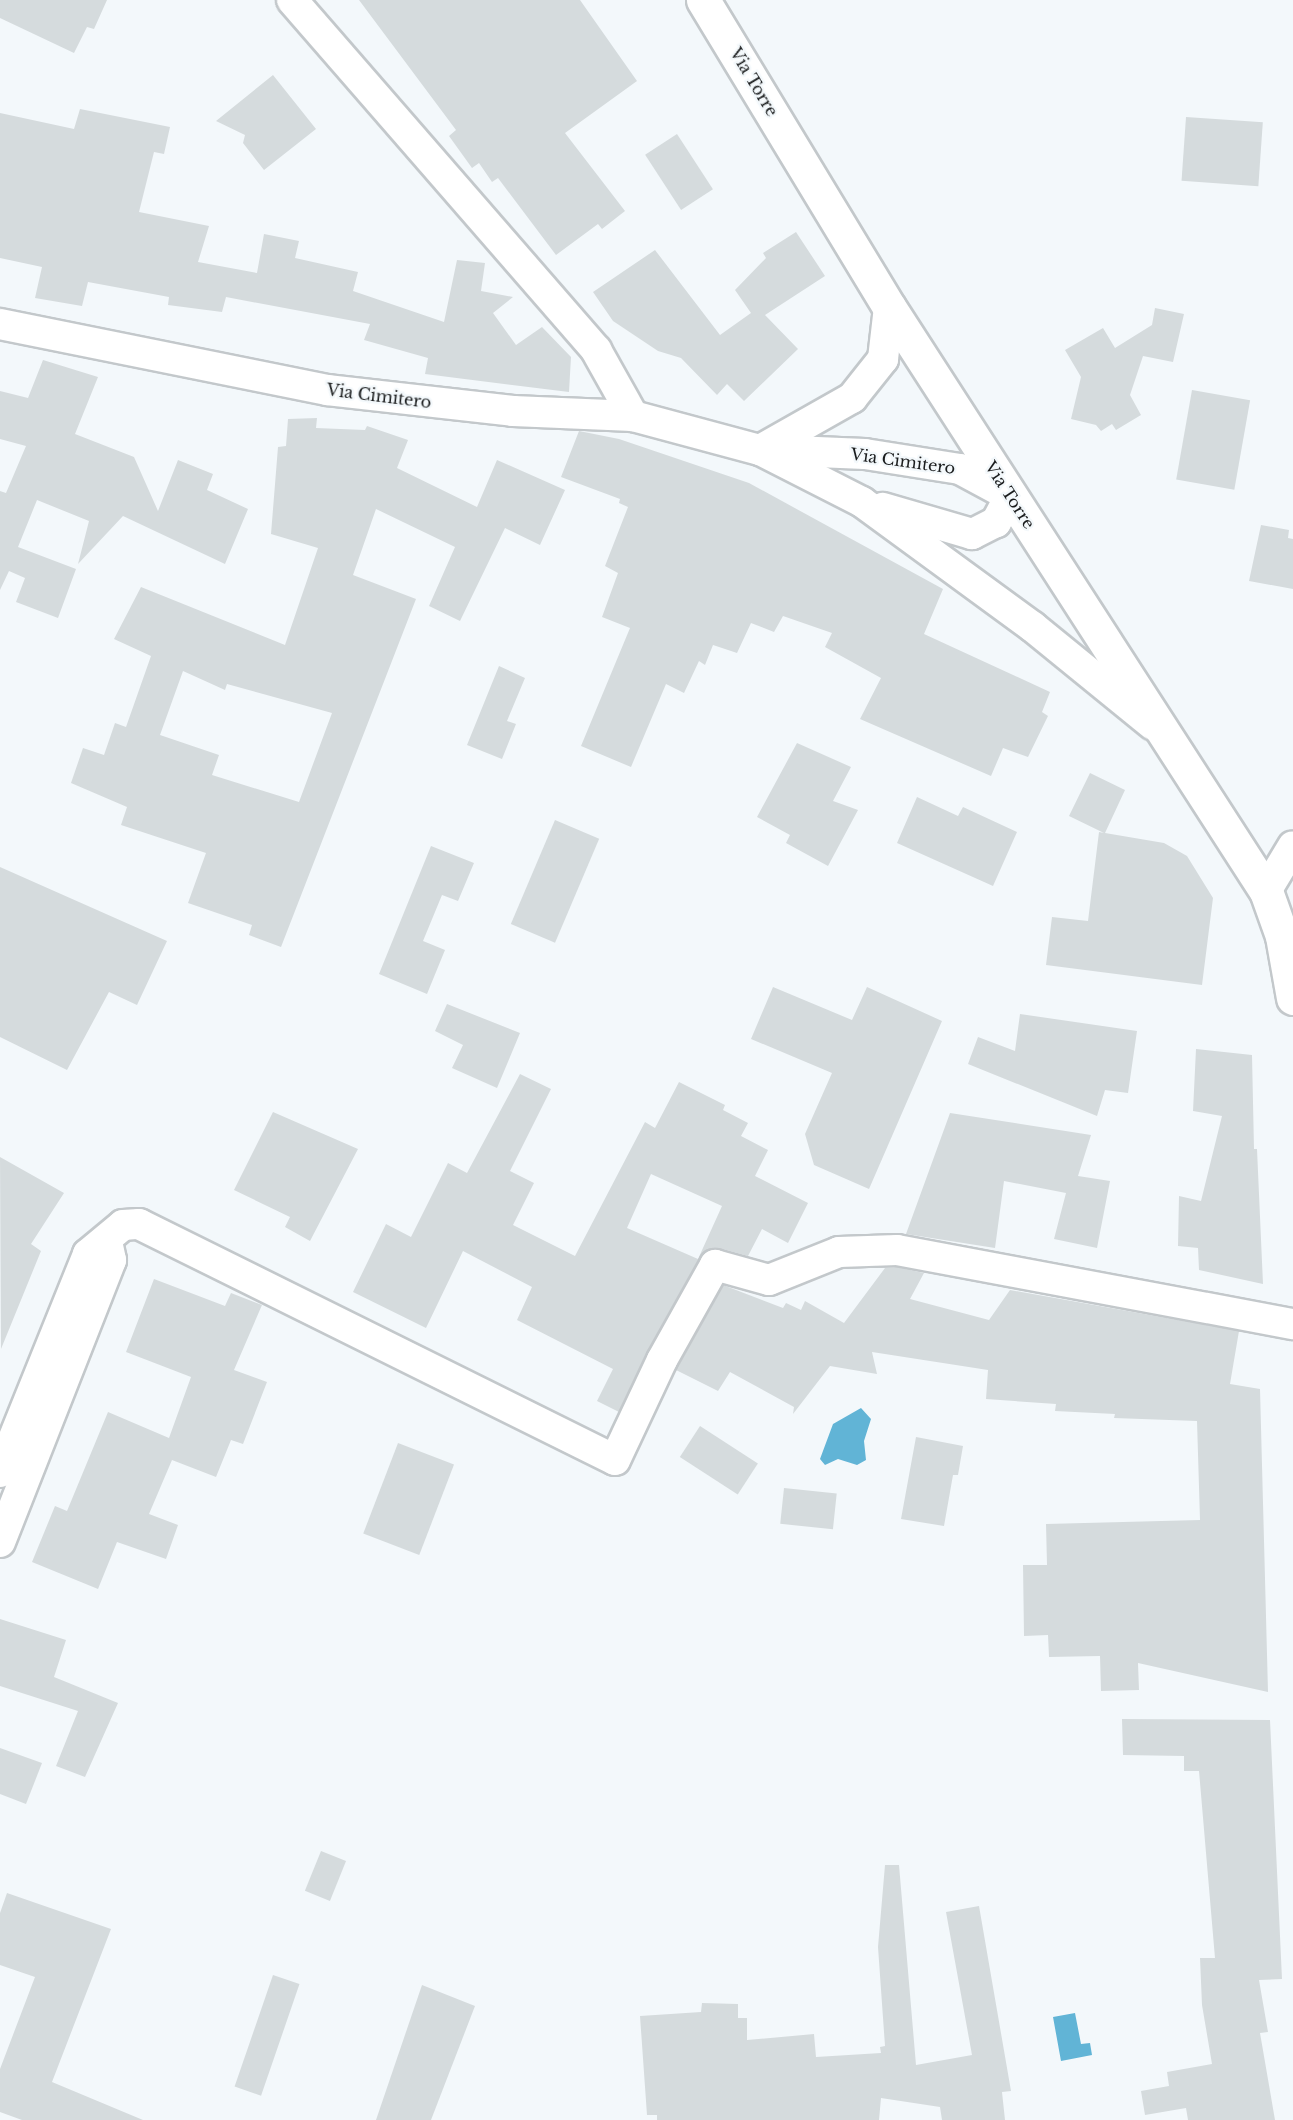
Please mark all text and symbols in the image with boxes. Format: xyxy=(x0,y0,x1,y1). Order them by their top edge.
street label: Via Torre xyxy=(726,44,782,120)
street label: Via Cimitero xyxy=(326,380,432,412)
street label: Via Cimitero xyxy=(849,444,957,478)
street label: Via Torre xyxy=(981,457,1039,533)

